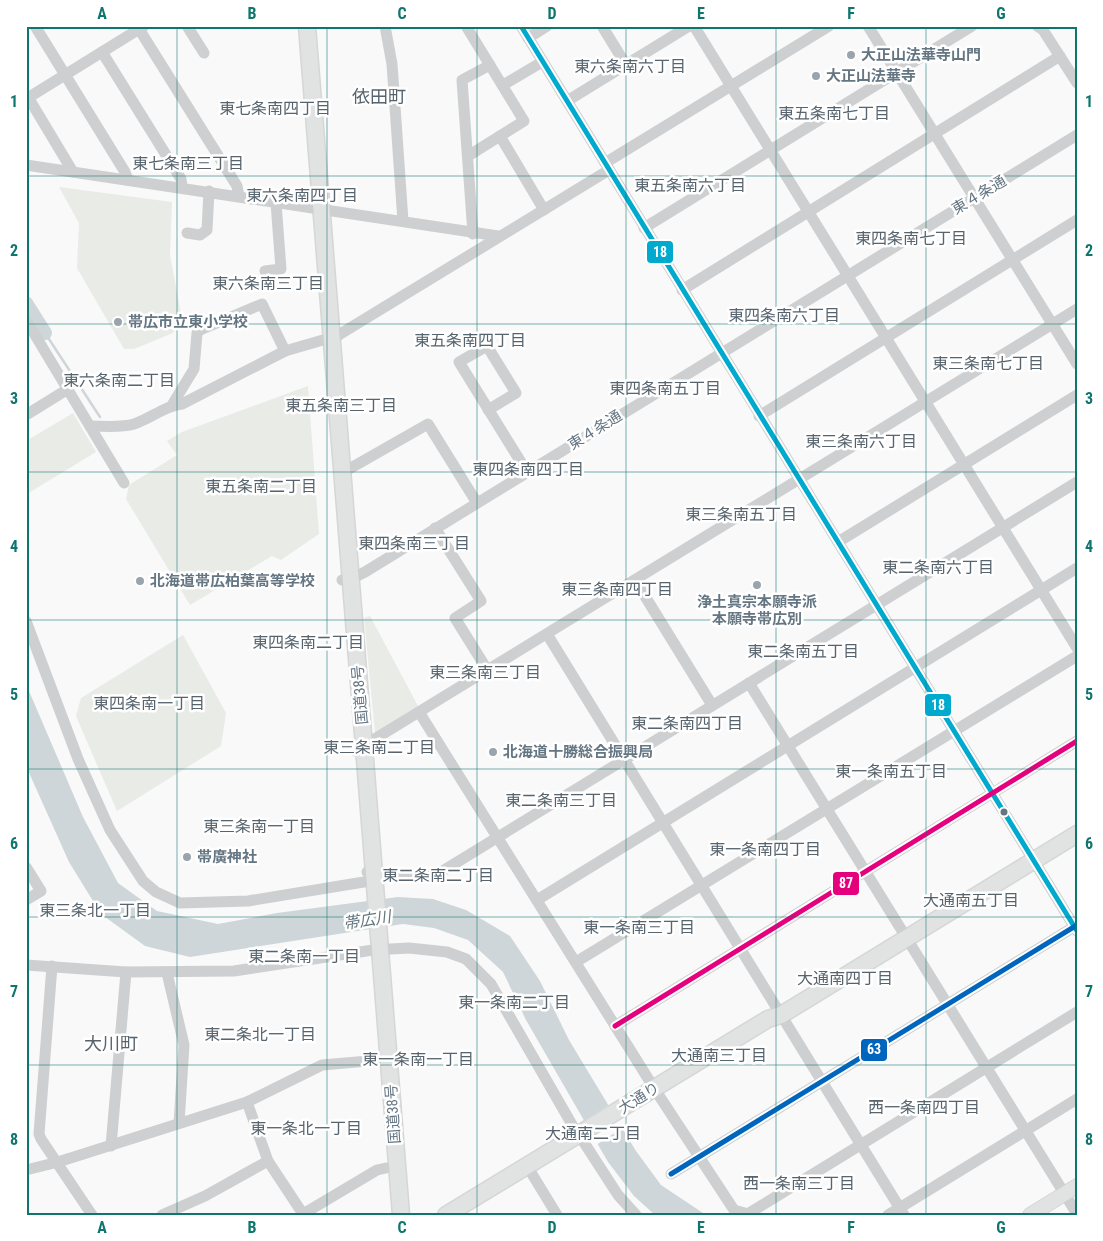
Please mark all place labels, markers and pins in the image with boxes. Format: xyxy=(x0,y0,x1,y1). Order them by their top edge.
place label: 大正山法華寺山門 xyxy=(861,46,981,64)
marker: 大正山法華寺山門 xyxy=(845,49,857,61)
place label: 大正山法華寺 xyxy=(826,67,916,85)
marker: 大正山法華寺 xyxy=(810,70,822,82)
place label: 帯広市立東小学校 xyxy=(128,313,248,331)
marker: 帯広市立東小学校 xyxy=(112,316,124,328)
place label: 北海道帯広柏葉高等学校 xyxy=(150,572,315,590)
marker: 北海道帯広柏葉高等学校 xyxy=(134,575,146,587)
marker: 浄土真宗本願寺派 本願寺帯広別 xyxy=(751,579,763,591)
place label: 浄土真宗本願寺派 本願寺帯広別 xyxy=(697,593,817,628)
place label: 北海道十勝総合振興局 xyxy=(503,743,653,761)
marker: 北海道十勝総合振興局 xyxy=(487,746,499,758)
unlabelled marker xyxy=(999,807,1009,817)
place label: 帯廣神社 xyxy=(197,848,257,866)
marker: 帯廣神社 xyxy=(181,851,193,863)

